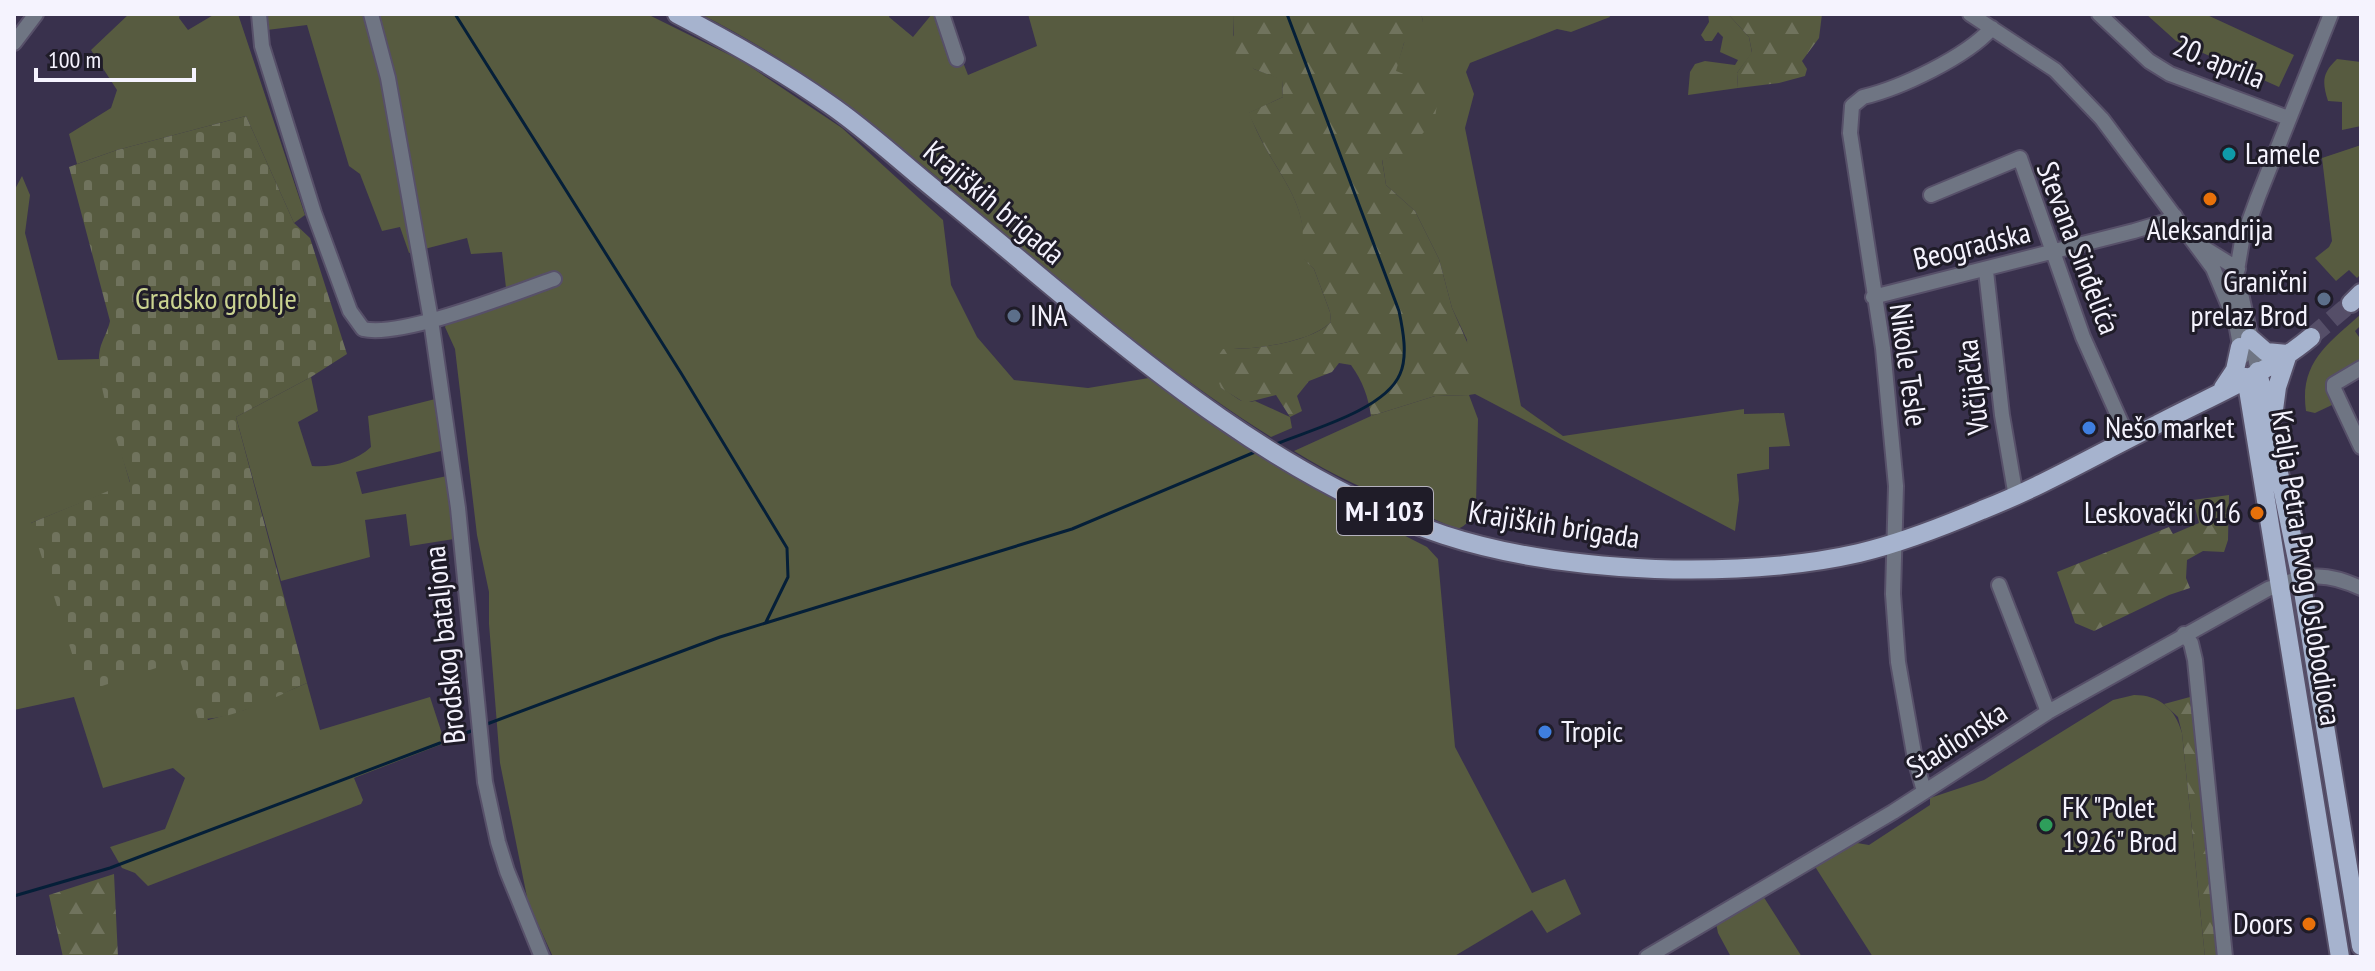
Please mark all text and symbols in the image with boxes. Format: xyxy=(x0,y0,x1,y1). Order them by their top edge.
street label: 20. aprila xyxy=(2168,25,2271,97)
scale bar xyxy=(36,32,194,82)
text: 100 m xyxy=(48,44,101,75)
street label: Krajiških brigada xyxy=(916,131,1074,272)
place label: Lamele xyxy=(2245,133,2320,172)
marker: Lamele xyxy=(2220,145,2238,163)
street label: Stevana Sinđelića xyxy=(2029,156,2130,339)
marker: Aleksandrija xyxy=(2201,190,2219,208)
place label: Aleksandrija xyxy=(2147,209,2273,248)
street label: Beogradska xyxy=(1909,211,2034,278)
place label: Granični prelaz Brod xyxy=(2191,261,2308,334)
park label: Gradsko groblje xyxy=(135,278,297,317)
marker: Granični prelaz Brod xyxy=(2315,290,2333,308)
place label: INA xyxy=(1030,295,1068,334)
street label: Nikole Tesle xyxy=(1882,301,1937,429)
marker: INA xyxy=(1005,307,1023,325)
street label: Vučijačka xyxy=(1946,337,1997,438)
place label: Nešo market xyxy=(2105,407,2235,446)
street label: Kralja Petra Prvog Oslobodioca xyxy=(2263,407,2352,728)
marker: Nešo market xyxy=(2080,419,2098,437)
road number: M-I 103 xyxy=(1337,487,1433,535)
street label: Krajiških brigada xyxy=(1466,491,1643,556)
place label: Leskovački 016 xyxy=(2084,492,2241,531)
marker: Leskovački 016 xyxy=(2248,504,2266,522)
street label: Brodskog bataljona xyxy=(414,544,473,746)
street label: Stadionska xyxy=(1898,692,2014,786)
place label: Tropic xyxy=(1561,711,1624,750)
marker: Tropic xyxy=(1536,723,1554,741)
place label: FK "Polet 1926" Brod xyxy=(2062,787,2177,860)
marker: FK "Polet 1926" Brod xyxy=(2037,816,2055,834)
place label: Doors xyxy=(2233,903,2293,942)
marker: Doors xyxy=(2300,915,2318,933)

